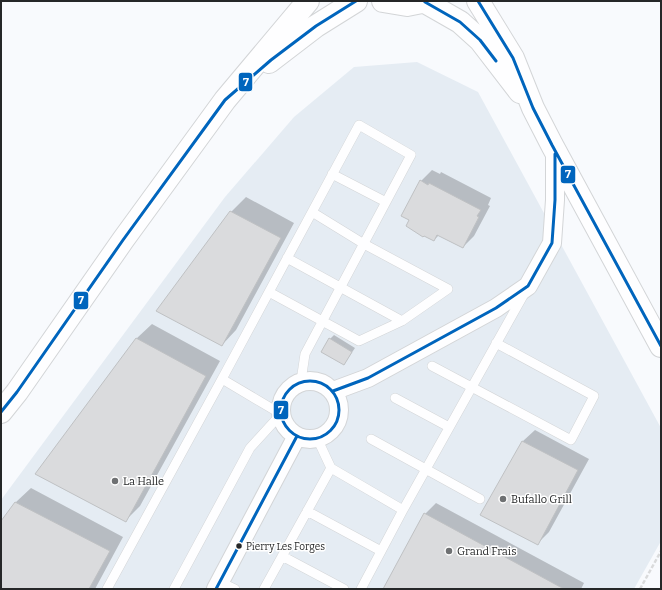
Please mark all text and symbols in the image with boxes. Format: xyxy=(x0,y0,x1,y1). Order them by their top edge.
line badge: 7 xyxy=(238,72,253,92)
text: 7 xyxy=(243,76,249,89)
line badge: 7 xyxy=(560,165,576,184)
text: 7 xyxy=(565,168,571,181)
line badge: 7 xyxy=(73,291,89,310)
text: 7 xyxy=(78,294,84,307)
line badge: 7 xyxy=(273,400,289,420)
text: 7 xyxy=(278,404,284,417)
place label: La Halle xyxy=(123,475,164,488)
marker: La Halle xyxy=(110,476,120,486)
place label: Bufallo Grill xyxy=(511,493,572,506)
marker: Bufallo Grill xyxy=(498,494,508,504)
marker: Pierry Les Forges xyxy=(234,541,244,551)
place label: Pierry Les Forges xyxy=(246,541,325,553)
place label: Grand Frais xyxy=(457,545,516,558)
marker: Grand Frais xyxy=(444,546,454,556)

